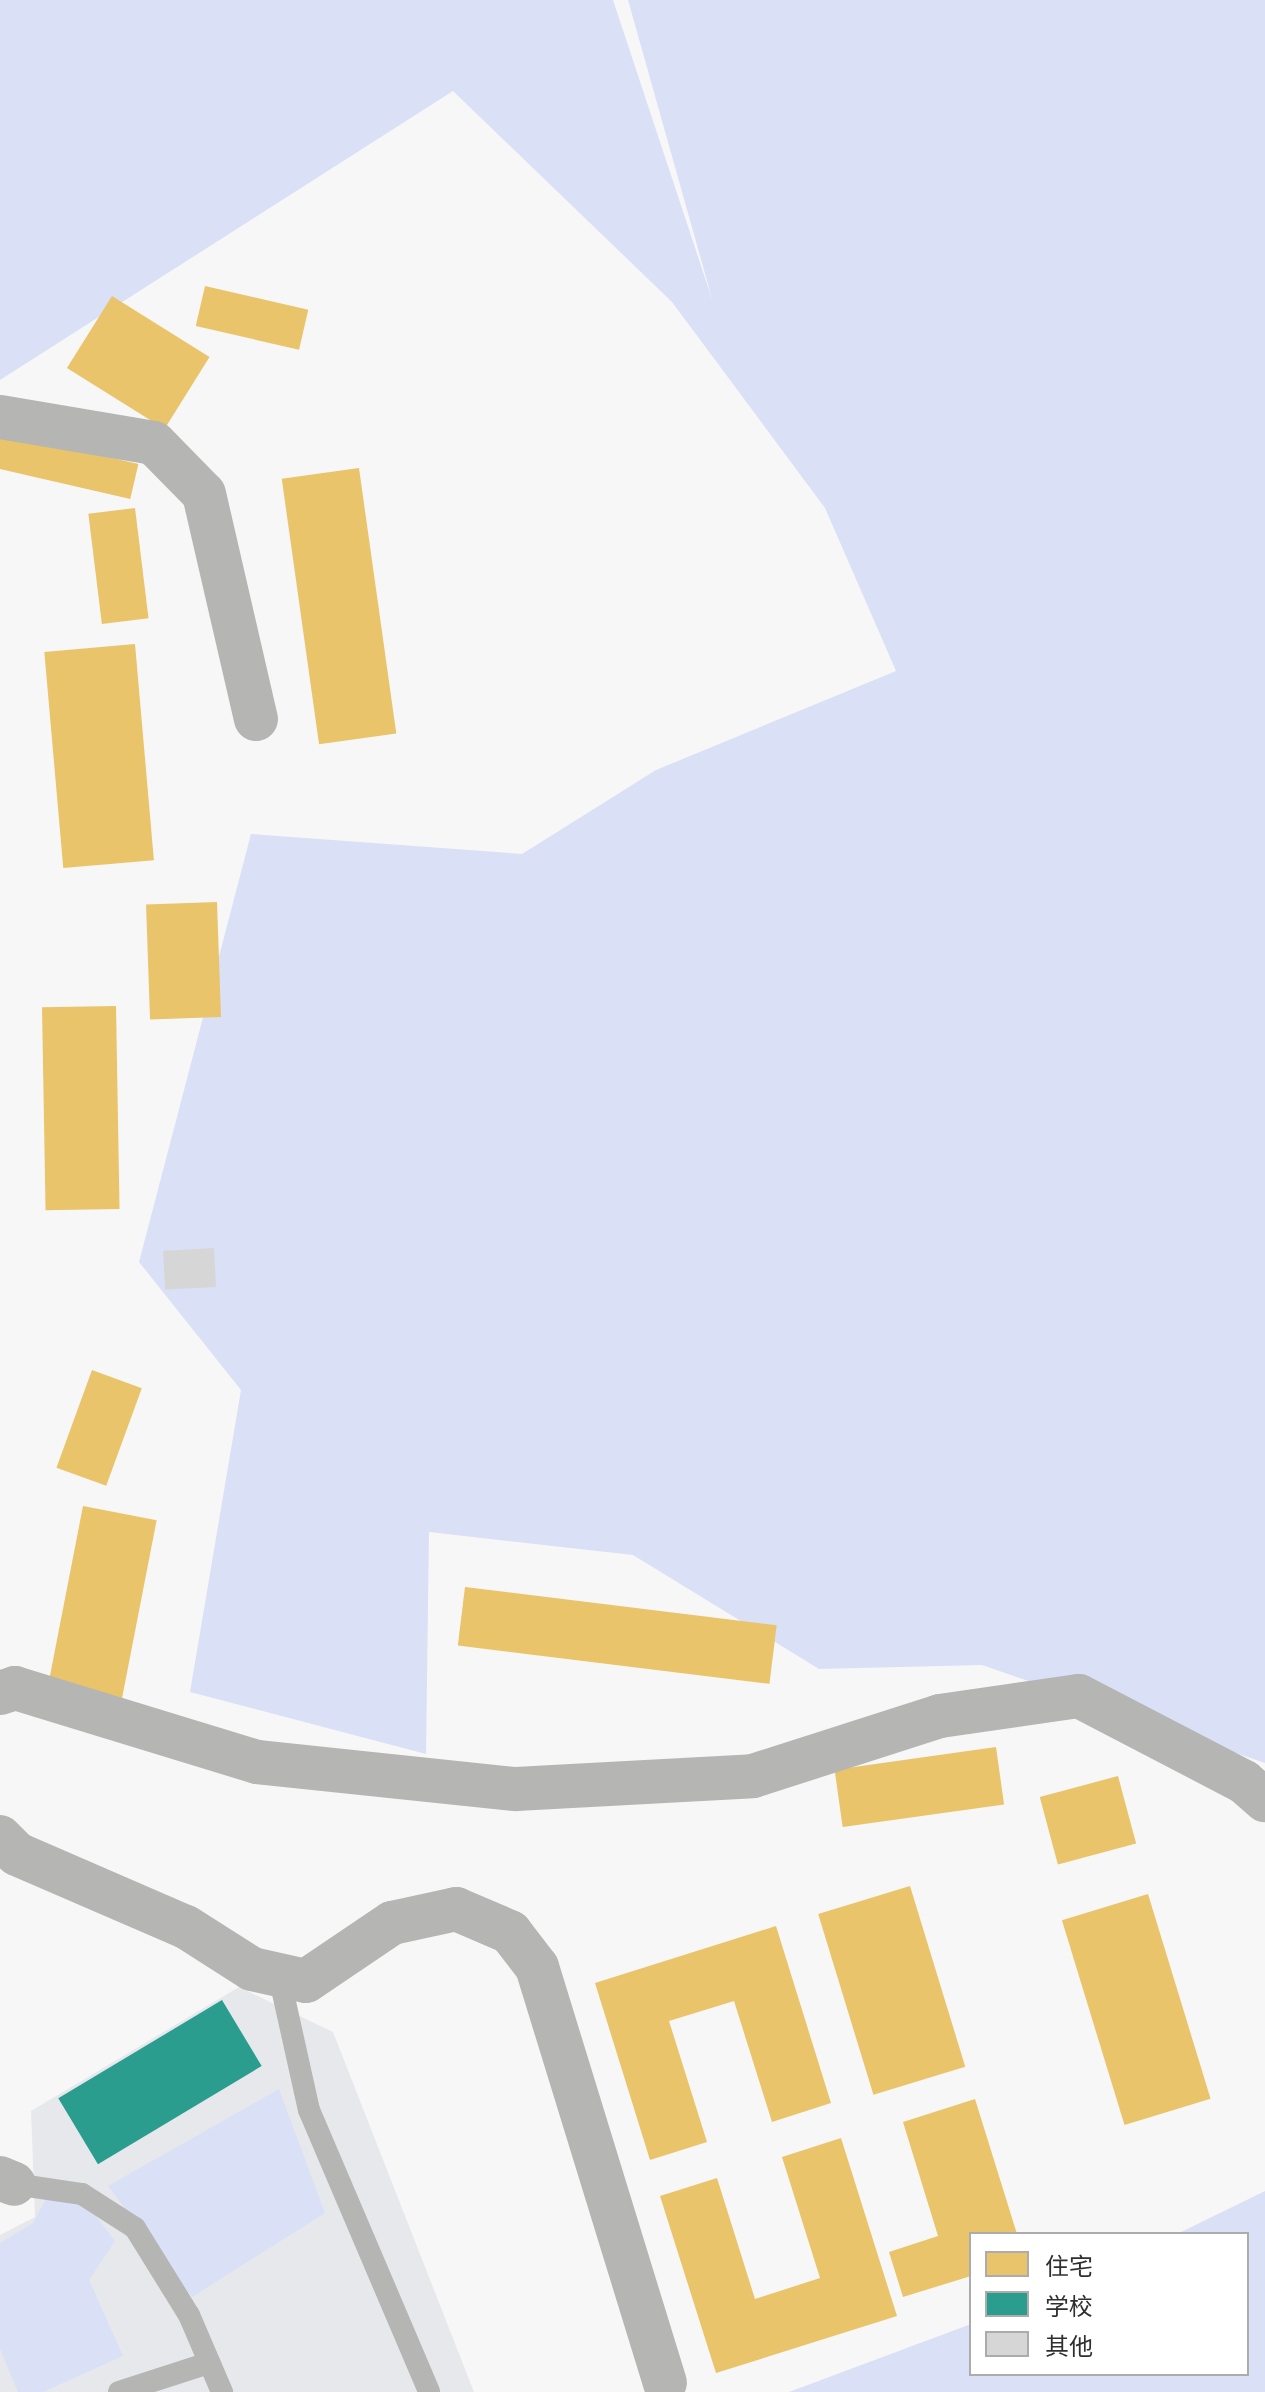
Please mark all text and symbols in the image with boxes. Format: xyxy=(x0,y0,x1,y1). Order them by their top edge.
legend xyxy=(969,2232,1249,2376)
text: 住宅 xyxy=(1045,2253,1093,2281)
text: 学校 xyxy=(1045,2293,1093,2321)
text: 其他 xyxy=(1045,2333,1093,2361)

